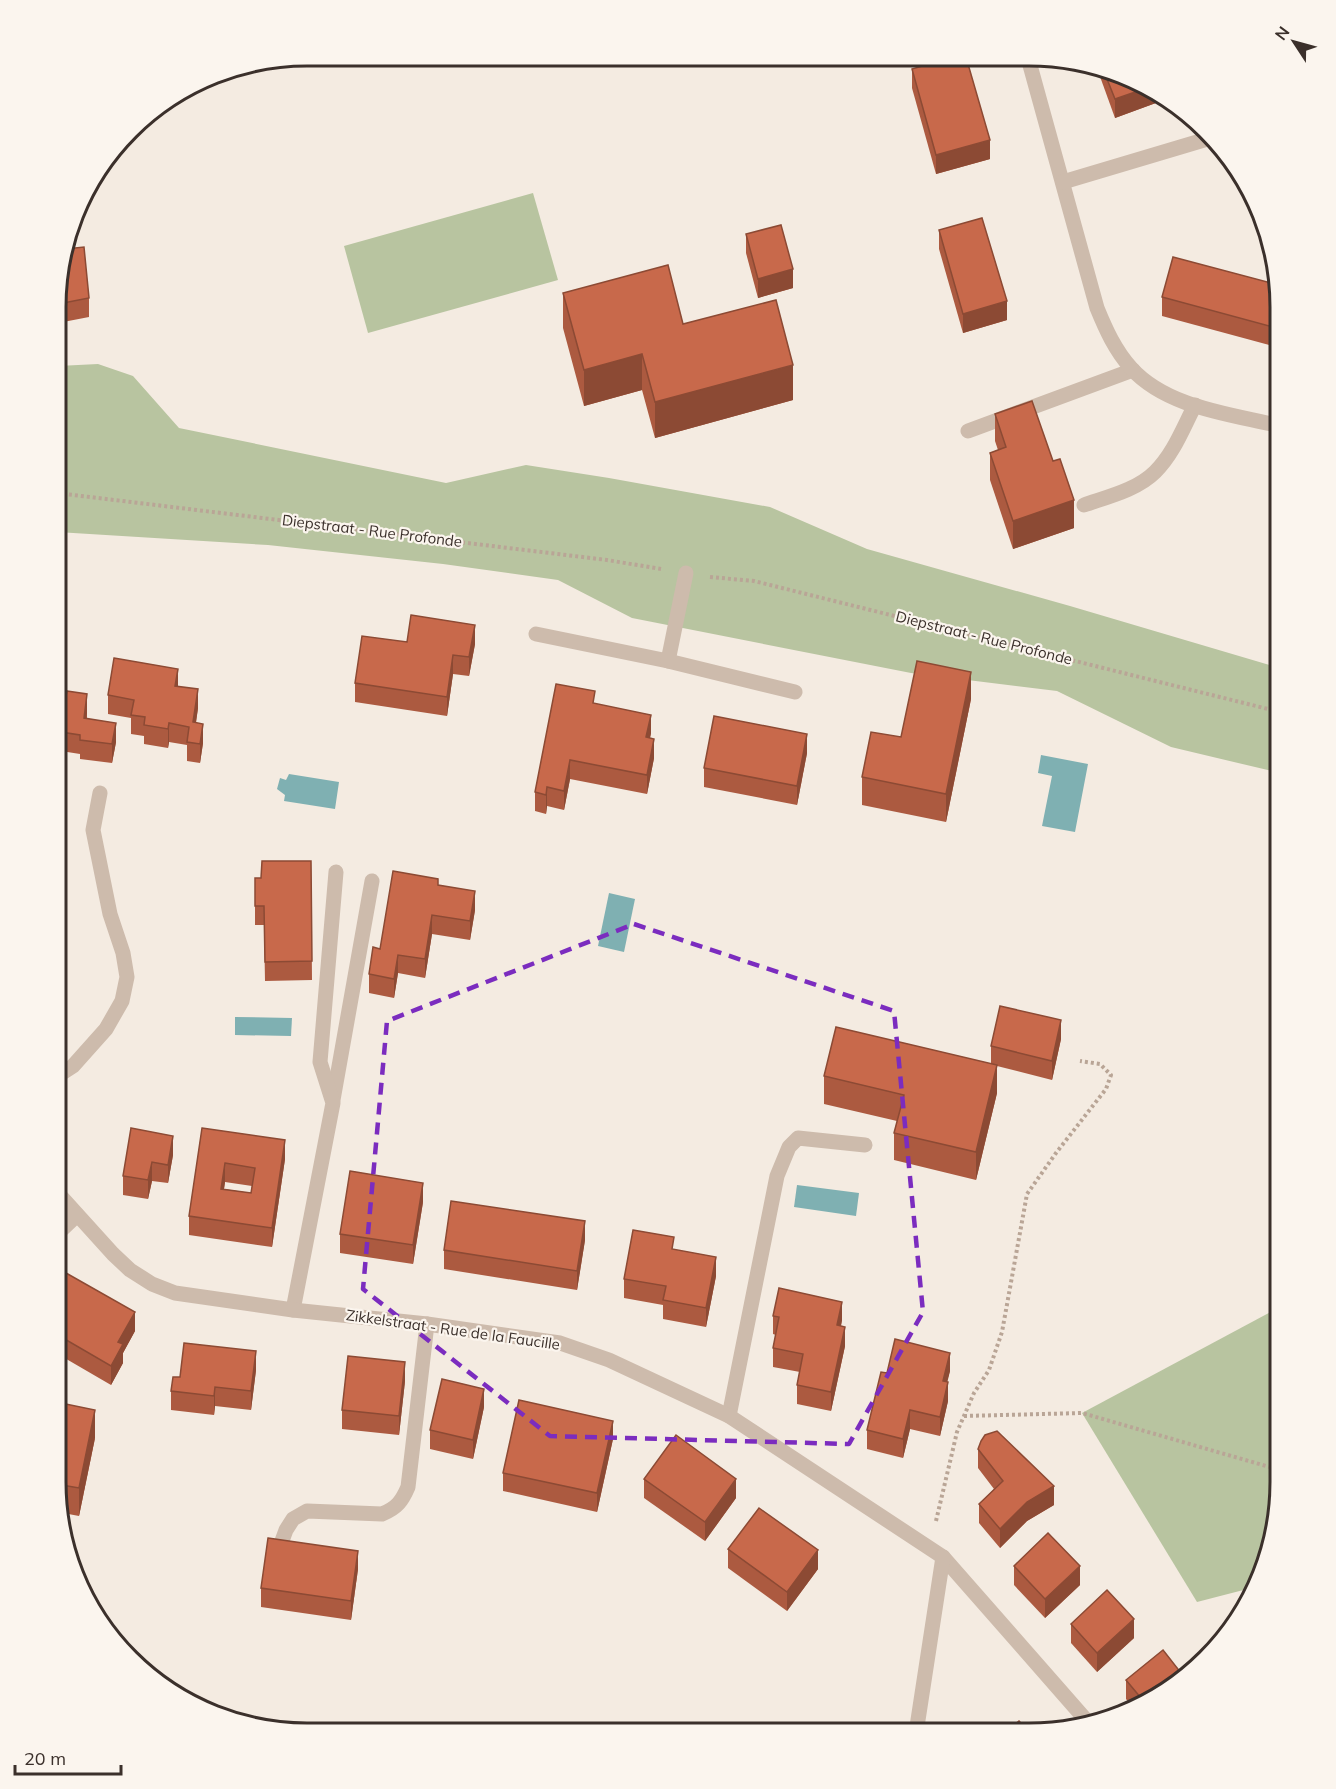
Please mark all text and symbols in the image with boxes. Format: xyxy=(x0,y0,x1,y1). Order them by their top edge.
north arrow xyxy=(1264,12,1324,72)
text: N xyxy=(1270,22,1294,44)
street label: Diepstraat - Rue Profonde xyxy=(281,510,463,551)
street label: Diepstraat - Rue Profonde xyxy=(894,606,1074,669)
street label: Zikkelstraat - Rue de la Faucille xyxy=(345,1305,561,1354)
scale bar xyxy=(15,1738,122,1776)
text: 20 m xyxy=(24,1747,66,1770)

